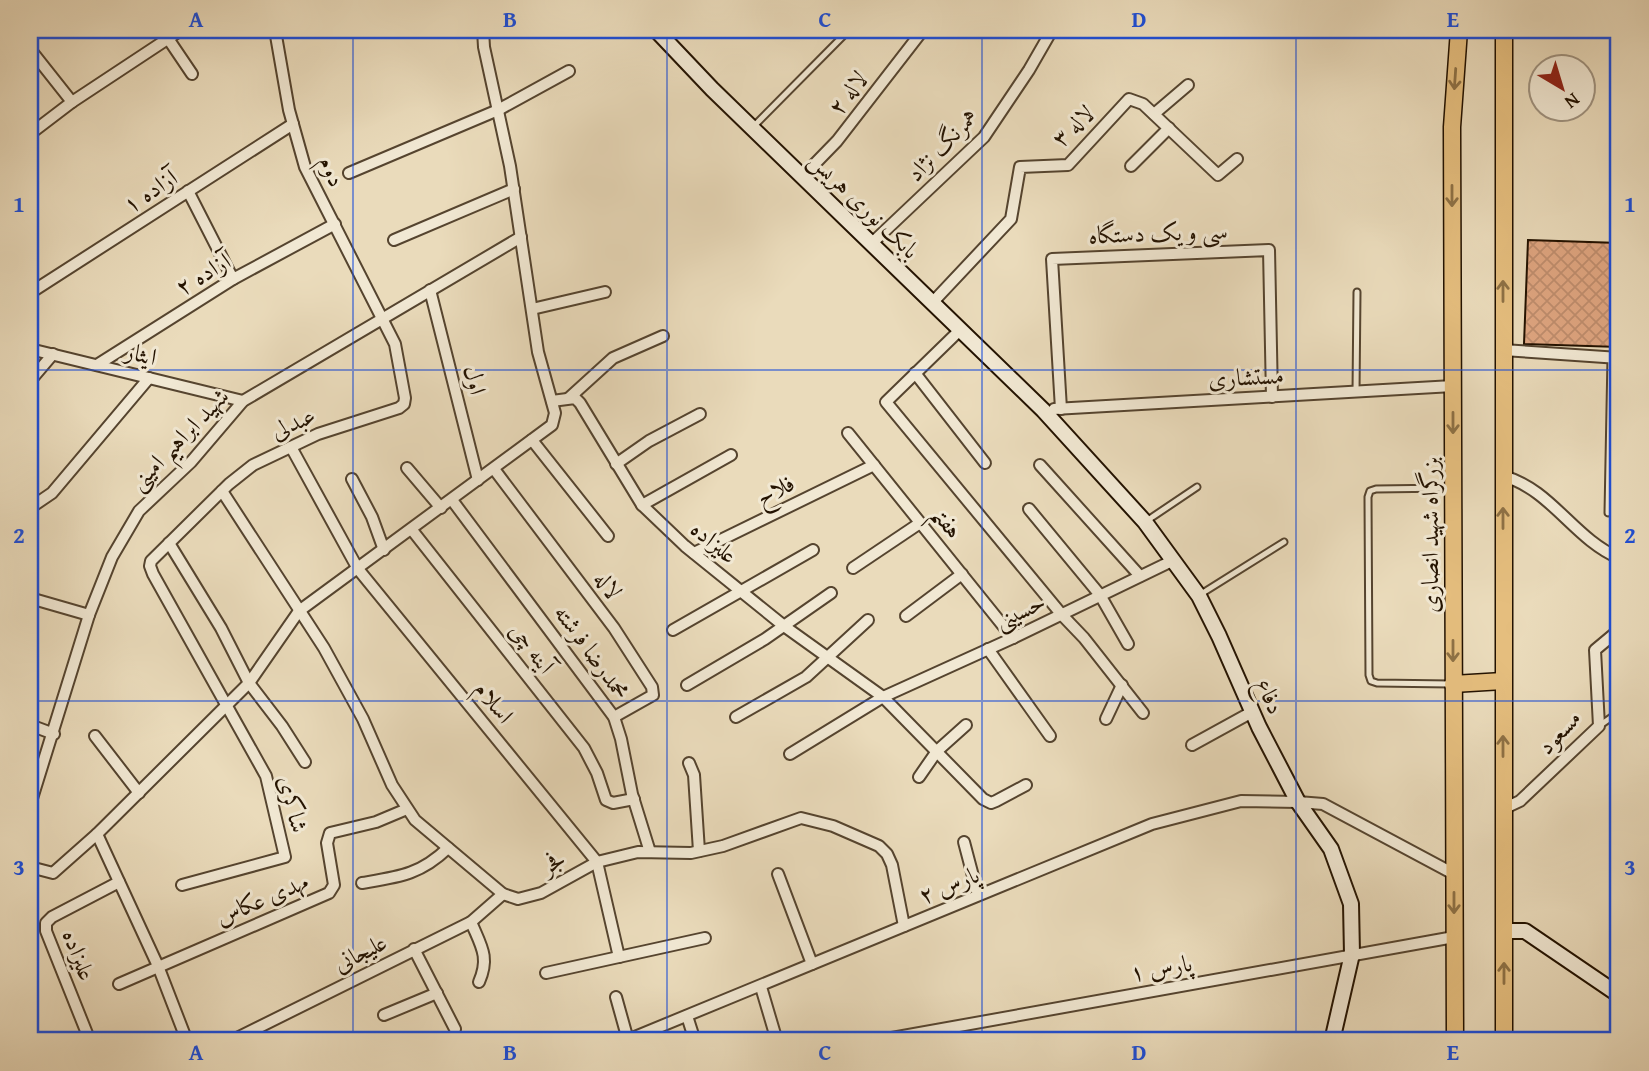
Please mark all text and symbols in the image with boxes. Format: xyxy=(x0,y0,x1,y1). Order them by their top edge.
text: A xyxy=(189,2,204,35)
text: B xyxy=(503,2,517,35)
text: C xyxy=(818,2,832,35)
text: D xyxy=(1132,2,1147,35)
text: E xyxy=(1447,2,1459,35)
north arrow xyxy=(1526,52,1596,122)
street label: لاله ۲ xyxy=(819,63,876,122)
one-way arrow xyxy=(1448,67,1461,89)
text: N xyxy=(1559,86,1586,117)
street label: لاله ۳ xyxy=(1043,97,1102,155)
street label: همرنگ نژاد xyxy=(898,100,986,189)
street label: بابک نوری هریس xyxy=(801,143,928,267)
street label: دوم xyxy=(306,149,355,194)
street label: آزاده ۱ xyxy=(115,158,186,221)
one-way arrow xyxy=(1445,184,1459,207)
text: 1 xyxy=(13,187,25,220)
text: 1 xyxy=(1624,187,1636,220)
street label: سی و یک دستگاه xyxy=(1088,213,1228,252)
street label: آزاده ۲ xyxy=(168,242,239,304)
one-way arrow xyxy=(1496,279,1510,302)
street label: ایثار xyxy=(120,332,161,374)
street label: مستشاری xyxy=(1207,357,1285,396)
street label: اول xyxy=(455,361,496,398)
street label: شهید ابراهیم امینی xyxy=(121,379,242,503)
street label: عبدلی xyxy=(265,397,321,448)
one-way arrow xyxy=(1446,411,1460,434)
street label: بزرگراه شهید انصاری xyxy=(1412,457,1447,613)
street label: فلاح xyxy=(749,465,802,518)
street label: هفتم xyxy=(918,498,971,550)
one-way arrow xyxy=(1496,507,1510,530)
street label: علیزاده xyxy=(683,511,746,572)
text: 2 xyxy=(13,518,25,551)
text: 2 xyxy=(1624,518,1636,551)
street label: لاله xyxy=(586,563,631,607)
street label: حسینی xyxy=(989,584,1051,638)
street label: محمدرضا فرشته xyxy=(546,597,639,706)
street label: آینه چی xyxy=(501,614,565,683)
one-way arrow xyxy=(1446,639,1460,662)
street label: دفاع xyxy=(1244,672,1294,721)
street label: اسلام xyxy=(463,673,523,733)
street label: مسعود xyxy=(1528,701,1589,762)
one-way arrow xyxy=(1496,734,1510,757)
street label: شاکری xyxy=(270,772,317,836)
street label: فجر xyxy=(531,840,572,884)
text: 3 xyxy=(13,850,25,883)
text: 3 xyxy=(1624,850,1636,883)
street label: پارس ۲ xyxy=(913,856,986,913)
street label: مهدی عکاس xyxy=(210,863,314,934)
one-way arrow xyxy=(1447,891,1461,914)
street label: علیزاده xyxy=(54,924,105,985)
street label: علیجانی xyxy=(327,924,393,981)
street label: پارس ۱ xyxy=(1127,945,1196,990)
one-way arrow xyxy=(1497,962,1511,985)
text: A xyxy=(189,1035,204,1068)
text: B xyxy=(503,1035,517,1068)
text: C xyxy=(818,1035,832,1068)
text: D xyxy=(1132,1035,1147,1068)
text: E xyxy=(1447,1035,1459,1068)

